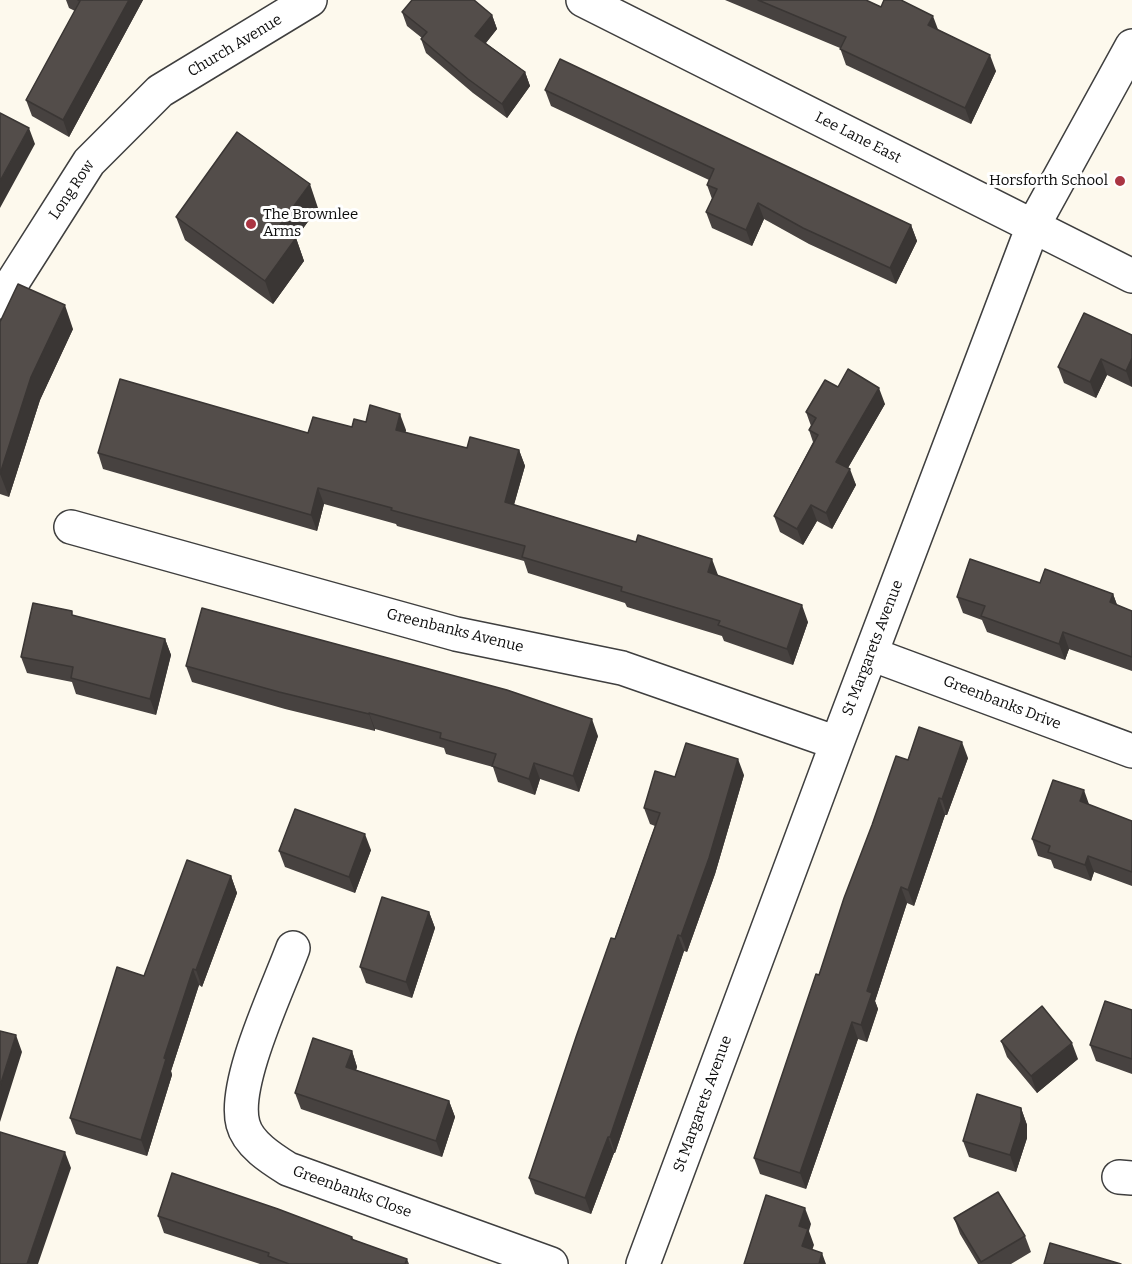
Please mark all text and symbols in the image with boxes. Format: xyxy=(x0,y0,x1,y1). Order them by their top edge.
street label: Church Avenue xyxy=(185,11,285,81)
street label: Lee Lane East xyxy=(812,109,904,167)
street label: Long Row xyxy=(46,157,98,223)
place label: Horsforth School xyxy=(989,172,1108,190)
marker: Horsforth School xyxy=(1113,174,1127,188)
place label: The Brownlee Arms xyxy=(263,206,358,241)
marker: The Brownlee Arms xyxy=(244,217,258,231)
street label: St Margarets Avenue xyxy=(839,578,907,718)
street label: Greenbanks Avenue xyxy=(385,605,525,657)
street label: Greenbanks Drive xyxy=(941,672,1063,734)
street label: St Margarets Avenue xyxy=(670,1033,736,1175)
street label: Greenbanks Close xyxy=(290,1162,414,1222)

